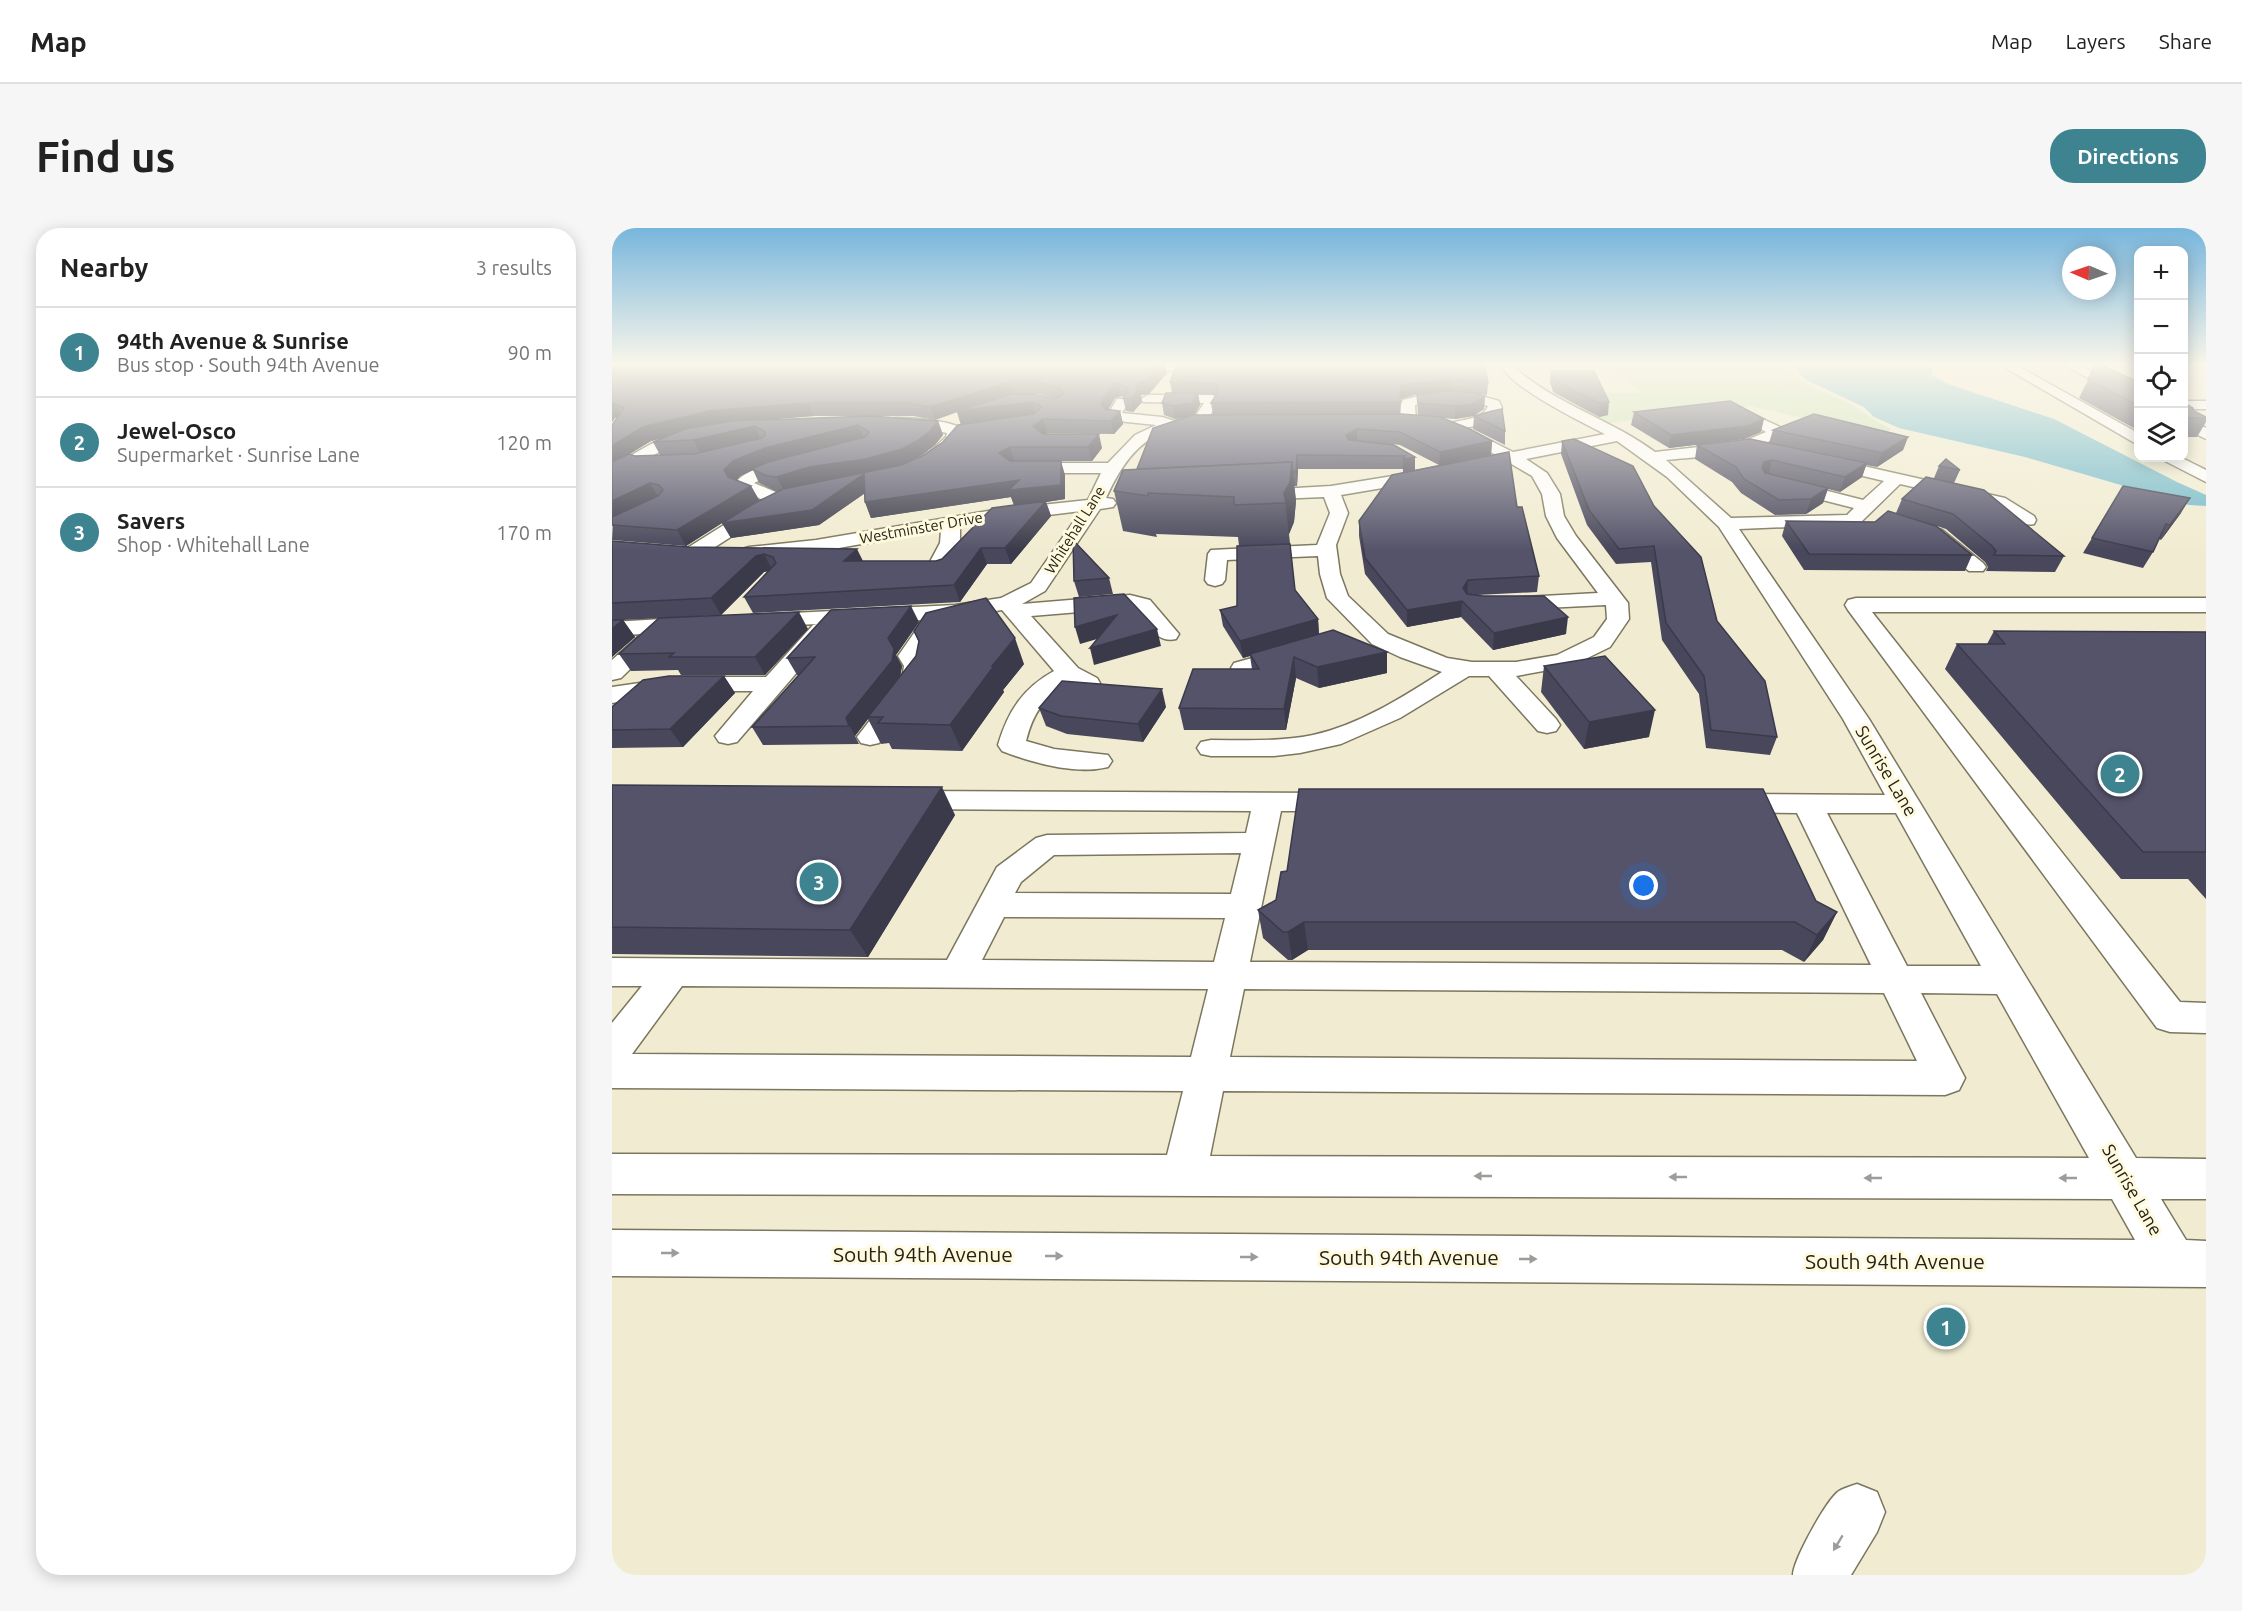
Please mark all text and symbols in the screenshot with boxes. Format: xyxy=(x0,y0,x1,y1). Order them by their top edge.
text: Map xyxy=(30,26,87,57)
text: Map xyxy=(1991,29,2032,53)
text: Layers xyxy=(2065,29,2126,53)
text: Share xyxy=(2159,29,2212,53)
button: Directions xyxy=(2050,129,2206,183)
text: Find us xyxy=(36,133,175,180)
north arrow xyxy=(2062,246,2116,300)
map controls xyxy=(2134,246,2188,462)
button: + xyxy=(2134,246,2188,300)
text: Nearby xyxy=(60,253,148,282)
text: 3 results xyxy=(476,256,552,279)
button: − xyxy=(2134,300,2188,354)
text: 94th Avenue & Sunrise xyxy=(117,328,349,353)
text: 1 xyxy=(74,341,85,364)
text: 90 m xyxy=(508,341,552,364)
text: Bus stop · South 94th Avenue xyxy=(117,353,380,376)
button: locate xyxy=(2134,354,2188,408)
button: layers xyxy=(2134,408,2188,462)
text: Jewel-Osco xyxy=(117,418,236,443)
text: 2 xyxy=(74,431,85,454)
text: 120 m xyxy=(496,431,552,454)
text: Supermarket · Sunrise Lane xyxy=(117,443,360,466)
street label: Whitehall Lane xyxy=(1041,483,1108,577)
text: Savers xyxy=(117,508,185,533)
street label: Westminster Drive xyxy=(858,508,984,547)
text: 3 xyxy=(74,521,85,544)
text: 170 m xyxy=(496,521,552,544)
text: Shop · Whitehall Lane xyxy=(117,533,310,556)
street label: Sunrise Lane xyxy=(1852,722,1922,819)
pin: 2 xyxy=(2100,752,2140,796)
pin: 3 xyxy=(800,860,838,904)
your location xyxy=(1629,871,1658,900)
street label: Sunrise Lane xyxy=(2099,1140,2167,1239)
one-way arrow xyxy=(1473,1171,1492,1181)
one-way arrow xyxy=(1668,1172,1687,1182)
one-way arrow xyxy=(1863,1173,1882,1183)
one-way arrow xyxy=(2058,1173,2077,1183)
street label: South 94th Avenue xyxy=(833,1242,1013,1266)
street label: South 94th Avenue xyxy=(1319,1245,1499,1269)
one-way arrow xyxy=(661,1248,680,1258)
street label: South 94th Avenue xyxy=(1805,1249,1985,1273)
one-way arrow xyxy=(1045,1251,1064,1261)
one-way arrow xyxy=(1240,1252,1259,1262)
one-way arrow xyxy=(1519,1254,1538,1264)
pin: 1 xyxy=(1926,1304,1966,1350)
one-way arrow xyxy=(1832,1535,1843,1551)

